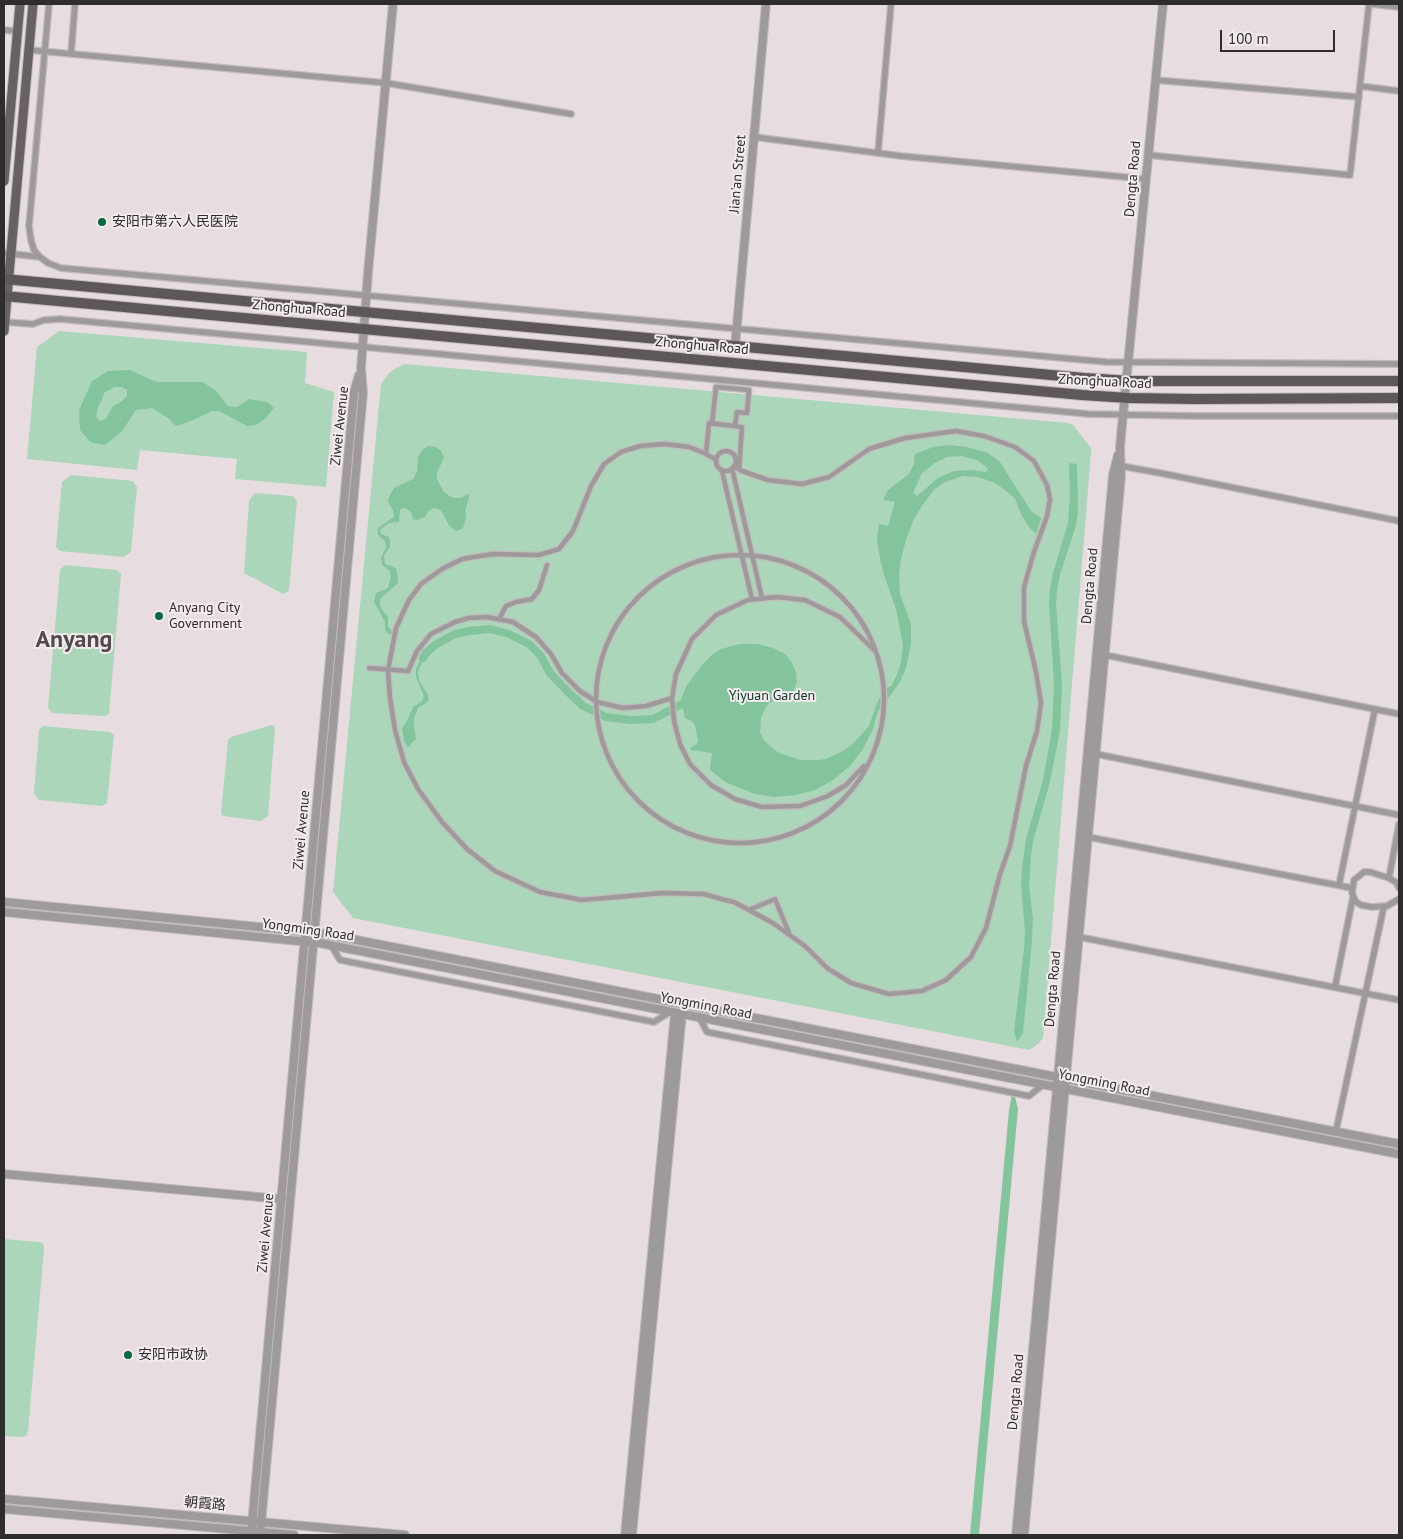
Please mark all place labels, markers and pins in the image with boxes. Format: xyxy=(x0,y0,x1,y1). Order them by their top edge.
place label: 安阳市第六人民医院 xyxy=(112,214,238,230)
marker: 安阳市第六人民医院 xyxy=(96,216,108,228)
place label: Anyang City Government xyxy=(169,600,242,632)
marker: Anyang City Government xyxy=(153,610,165,622)
place label: 安阳市政协 xyxy=(138,1347,208,1363)
marker: 安阳市政协 xyxy=(122,1349,134,1361)

